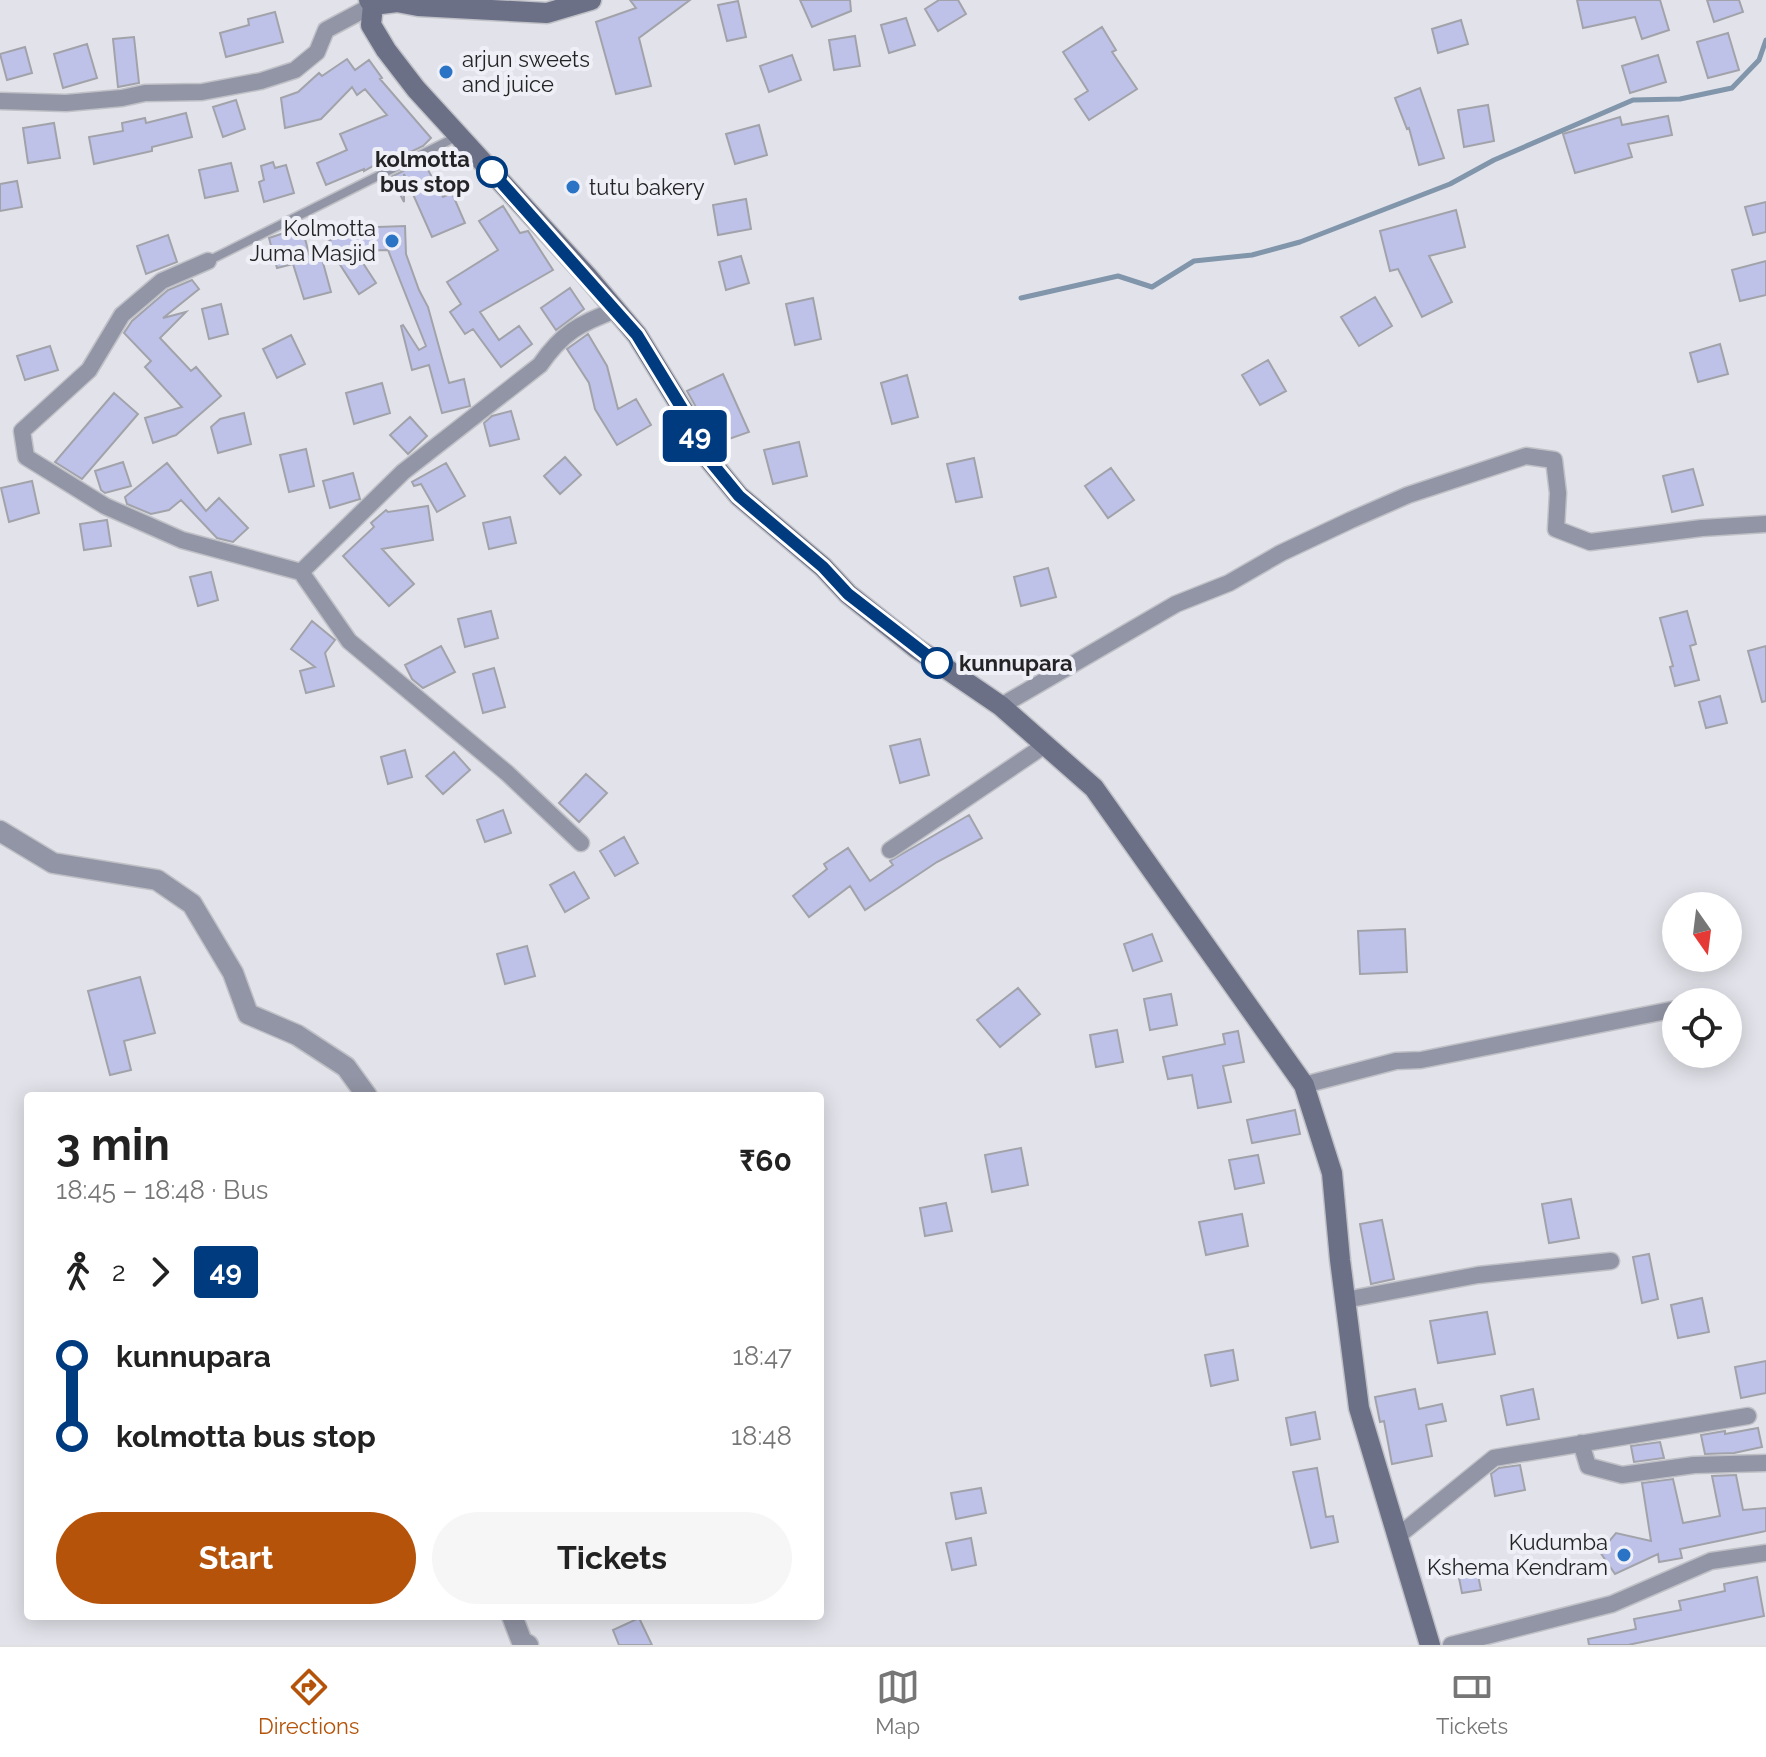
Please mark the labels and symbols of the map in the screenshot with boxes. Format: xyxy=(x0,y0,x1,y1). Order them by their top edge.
place label: arjun sweets and juice xyxy=(462,46,590,97)
marker: arjun sweets and juice xyxy=(437,63,455,81)
place label: kolmotta bus stop xyxy=(375,146,470,197)
marker: kolmotta bus stop xyxy=(477,157,507,187)
place label: tutu bakery xyxy=(589,174,705,200)
marker: tutu bakery xyxy=(564,178,582,196)
place label: Kolmotta Juma Masjid xyxy=(249,215,376,266)
marker: Kolmotta Juma Masjid xyxy=(383,232,401,250)
line badge: 49 xyxy=(659,410,731,462)
marker: kunnupara xyxy=(922,648,952,678)
place label: kunnupara xyxy=(959,650,1073,676)
north arrow xyxy=(1662,892,1742,972)
place label: Kudumba Kshema Kendram xyxy=(1427,1529,1608,1580)
marker: Kudumba Kshema Kendram xyxy=(1615,1546,1633,1564)

